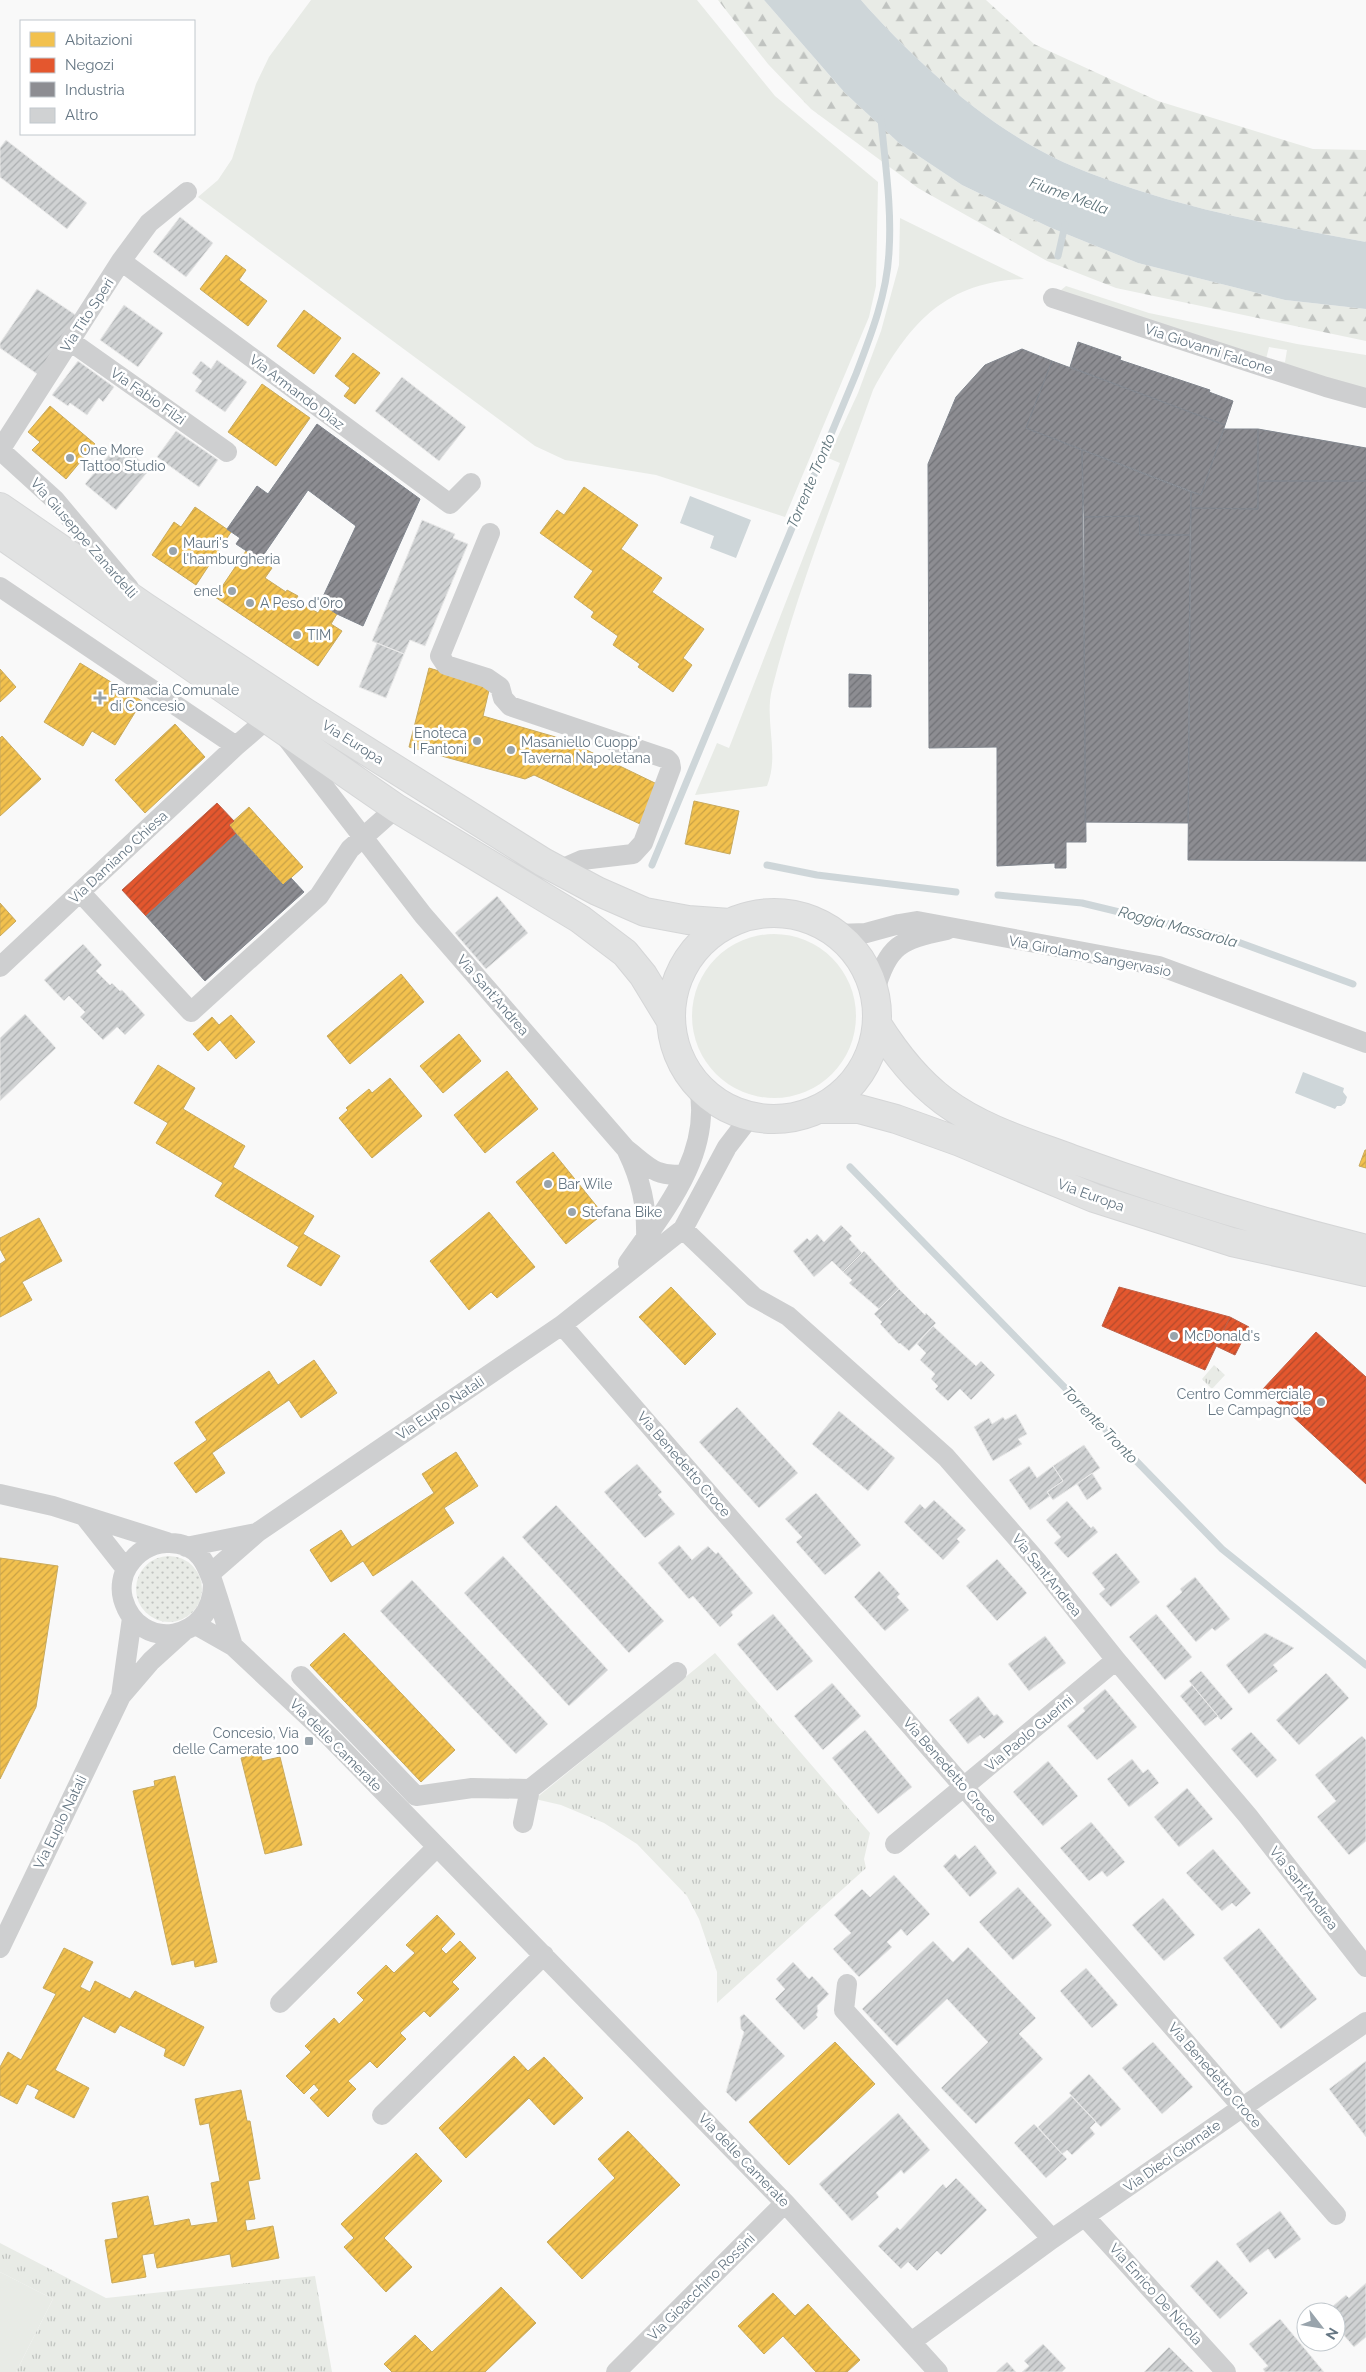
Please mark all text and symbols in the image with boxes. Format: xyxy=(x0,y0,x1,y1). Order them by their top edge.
legend xyxy=(20,20,195,135)
text: Abitazioni xyxy=(65,31,132,49)
text: Negozi xyxy=(65,56,114,74)
text: Industria xyxy=(65,81,125,99)
text: Altro xyxy=(65,106,98,124)
water label: Fiume Mella xyxy=(1027,173,1111,219)
street label: Via Tito Speri xyxy=(57,275,117,355)
street label: Via Giovanni Falcone xyxy=(1143,321,1275,377)
street label: Via Armando Diaz xyxy=(246,351,348,433)
street label: Via Fabio Filzi xyxy=(108,364,188,428)
water label: Torrente Tronto xyxy=(783,431,839,531)
place label: One More Tattoo Studio xyxy=(80,442,166,474)
marker: One More Tattoo Studio xyxy=(64,452,76,464)
street label: Via Giuseppe Zanardelli xyxy=(28,475,140,601)
place label: Mauri's l'hamburgheria xyxy=(183,535,280,567)
marker: Mauri's l'hamburgheria xyxy=(167,545,179,557)
place label: enel xyxy=(194,583,222,599)
marker: enel xyxy=(226,585,238,597)
place label: A Peso d'Oro xyxy=(260,595,343,611)
marker: A Peso d'Oro xyxy=(244,597,256,609)
place label: TIM xyxy=(307,627,331,643)
marker: TIM xyxy=(291,629,303,641)
place label: Farmacia Comunale di Concesio xyxy=(110,682,239,714)
marker: Farmacia Comunale di Concesio xyxy=(94,692,106,704)
street label: Via Europa xyxy=(319,717,387,767)
place label: Enoteca I Fantoni xyxy=(413,725,467,757)
place label: Masaniello Cuopp' Taverna Napoletana xyxy=(521,734,651,766)
marker: Enoteca I Fantoni xyxy=(471,735,483,747)
marker: Masaniello Cuopp' Taverna Napoletana xyxy=(505,744,517,756)
street label: Via Damiano Chiesa xyxy=(66,807,170,907)
water label: Roggia Massarola xyxy=(1117,902,1239,952)
street label: Via Girolamo Sangervasio xyxy=(1007,932,1173,980)
street label: Via Sant'Andrea xyxy=(454,951,532,1039)
place label: Bar Wile xyxy=(558,1176,612,1192)
street label: Via Europa xyxy=(1055,1176,1127,1214)
marker: Bar Wile xyxy=(542,1178,554,1190)
place label: Stefana Bike xyxy=(582,1204,662,1220)
marker: Stefana Bike xyxy=(566,1206,578,1218)
place label: McDonald's xyxy=(1184,1328,1260,1344)
marker: McDonald's xyxy=(1168,1330,1180,1342)
street label: Via Euplo Natali xyxy=(393,1373,487,1443)
water label: Torrente Tronto xyxy=(1058,1382,1142,1468)
place label: Centro Commerciale Le Campagnole xyxy=(1177,1386,1311,1418)
marker: Centro Commerciale Le Campagnole xyxy=(1315,1396,1327,1408)
street label: Via Benedetto Croce xyxy=(634,1408,734,1520)
street label: Via Sant'Andrea xyxy=(1009,1531,1085,1619)
street label: Via Paolo Guerini xyxy=(982,1692,1076,1774)
street label: Via delle Camerate xyxy=(287,1696,385,1794)
street label: Via Benedetto Croce xyxy=(900,1714,1000,1826)
place label: Concesio, Via delle Camerate 100 xyxy=(172,1725,299,1757)
marker: Concesio, Via delle Camerate 100 xyxy=(303,1735,315,1747)
street label: Via Euplo Natali xyxy=(30,1773,90,1871)
street label: Via Sant'Andrea xyxy=(1266,1843,1342,1933)
street label: Via Benedetto Croce xyxy=(1165,2019,1265,2131)
street label: Via delle Camerate xyxy=(695,2110,793,2210)
street label: Via Dieci Giornate xyxy=(1121,2117,1223,2195)
street label: Via Gioacchino Rossini xyxy=(644,2230,758,2344)
street label: Via Enrico De Nicola xyxy=(1106,2240,1206,2348)
north arrow xyxy=(1296,2302,1346,2352)
text: N xyxy=(1323,2325,1342,2342)

